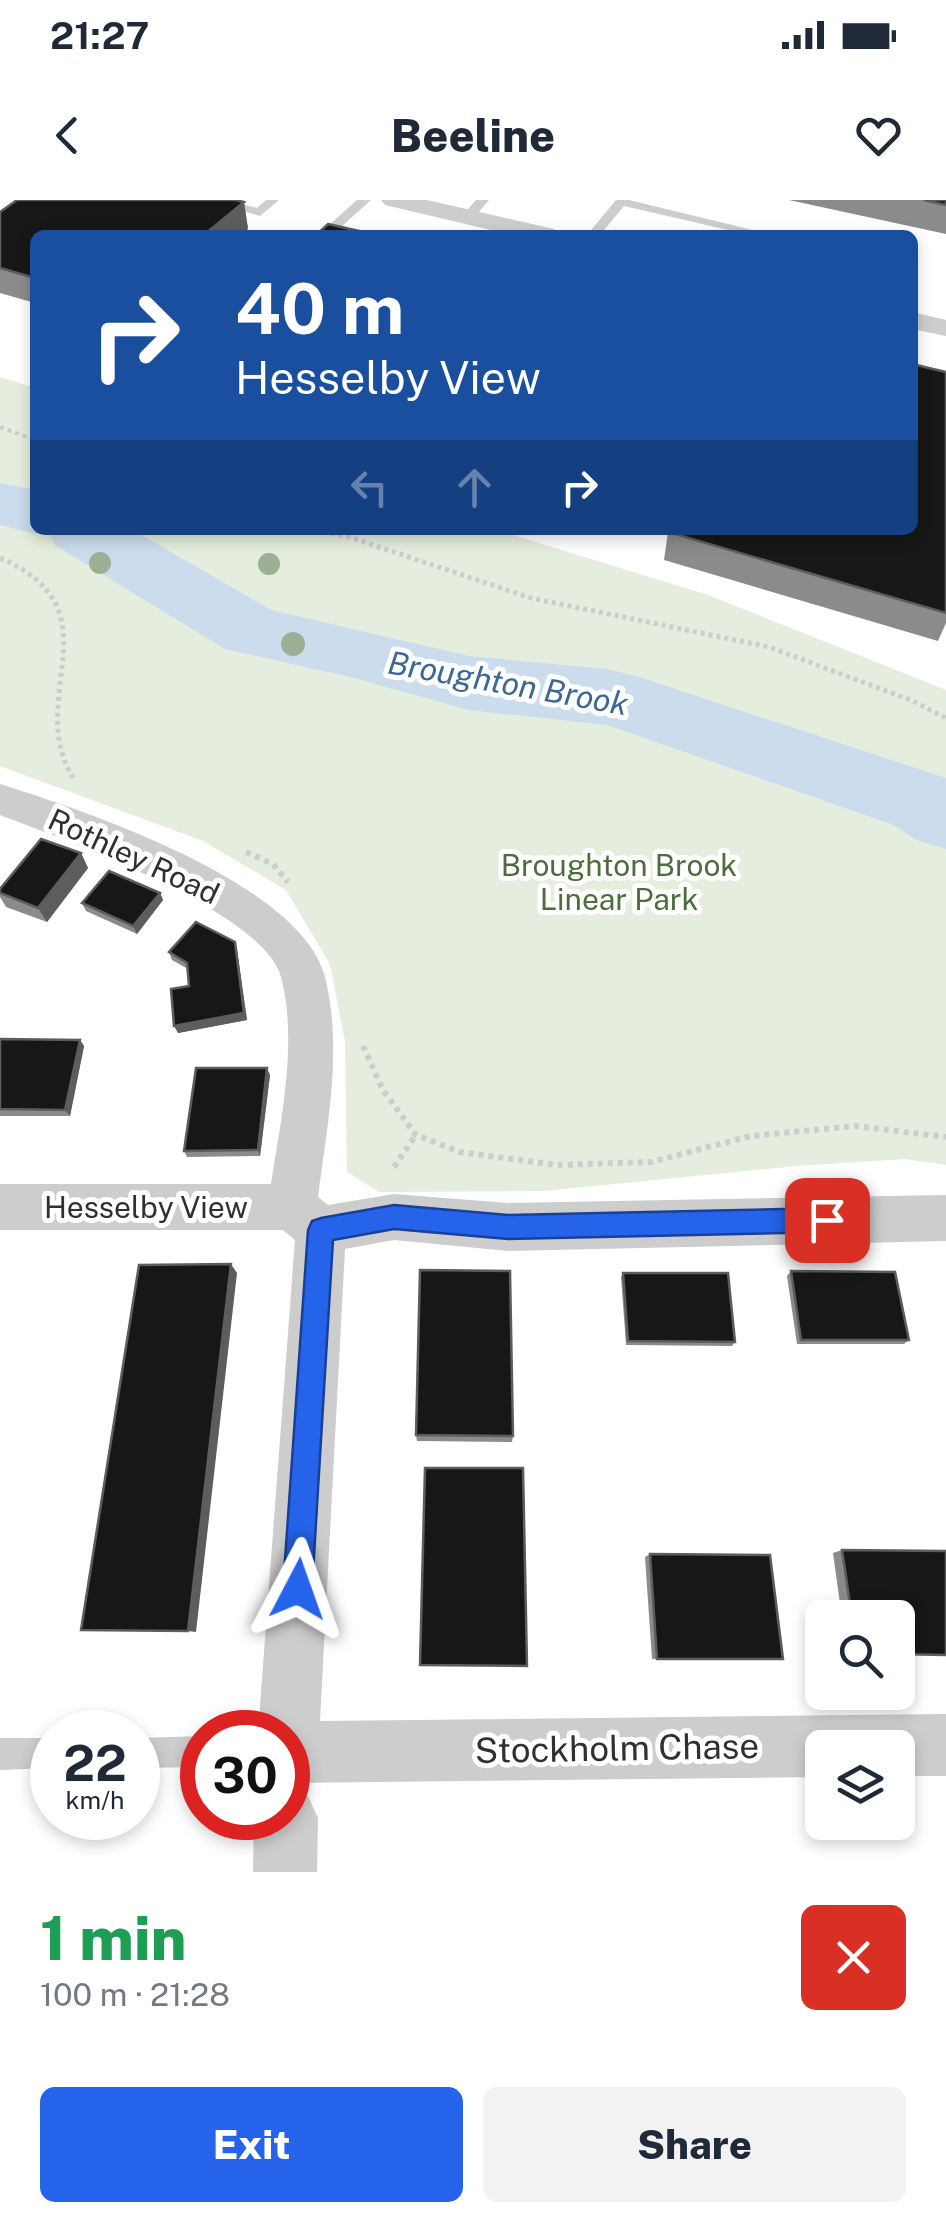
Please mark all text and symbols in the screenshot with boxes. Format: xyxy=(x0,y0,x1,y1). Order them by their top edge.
text: 21:27 xyxy=(50,13,149,58)
icon: back xyxy=(40,108,95,163)
icon: heart xyxy=(851,108,906,163)
text: Beeline xyxy=(391,109,555,162)
text: 40 m xyxy=(235,267,405,350)
icon: right xyxy=(70,270,200,400)
text: Hesselby View xyxy=(235,351,541,404)
icon: left xyxy=(342,460,397,515)
icon: ahead xyxy=(447,460,502,515)
icon: right xyxy=(552,460,607,515)
water label: Broughton Brook xyxy=(385,644,632,722)
street label: Rothley Road xyxy=(43,801,225,911)
park label: Broughton Brook Linear Park xyxy=(501,847,737,917)
pin xyxy=(785,1178,870,1263)
street label: Hesselby View xyxy=(44,1189,248,1225)
icon: arrive xyxy=(800,1193,855,1248)
position arrow xyxy=(246,1537,350,1641)
map controls xyxy=(805,1600,915,1840)
button: search xyxy=(805,1600,915,1710)
speed limit sign: 30 xyxy=(180,1710,310,1840)
street label: Stockholm Chase xyxy=(475,1725,759,1771)
button: layers xyxy=(805,1730,915,1840)
text: 22 xyxy=(63,1733,127,1792)
text: km/h xyxy=(66,1785,124,1815)
text: 1 min xyxy=(40,1903,187,1974)
button: close xyxy=(801,1905,906,2010)
text: 100 m · 21:28 xyxy=(40,1976,230,2013)
button: Exit xyxy=(40,2087,463,2202)
button: Share xyxy=(483,2087,906,2202)

